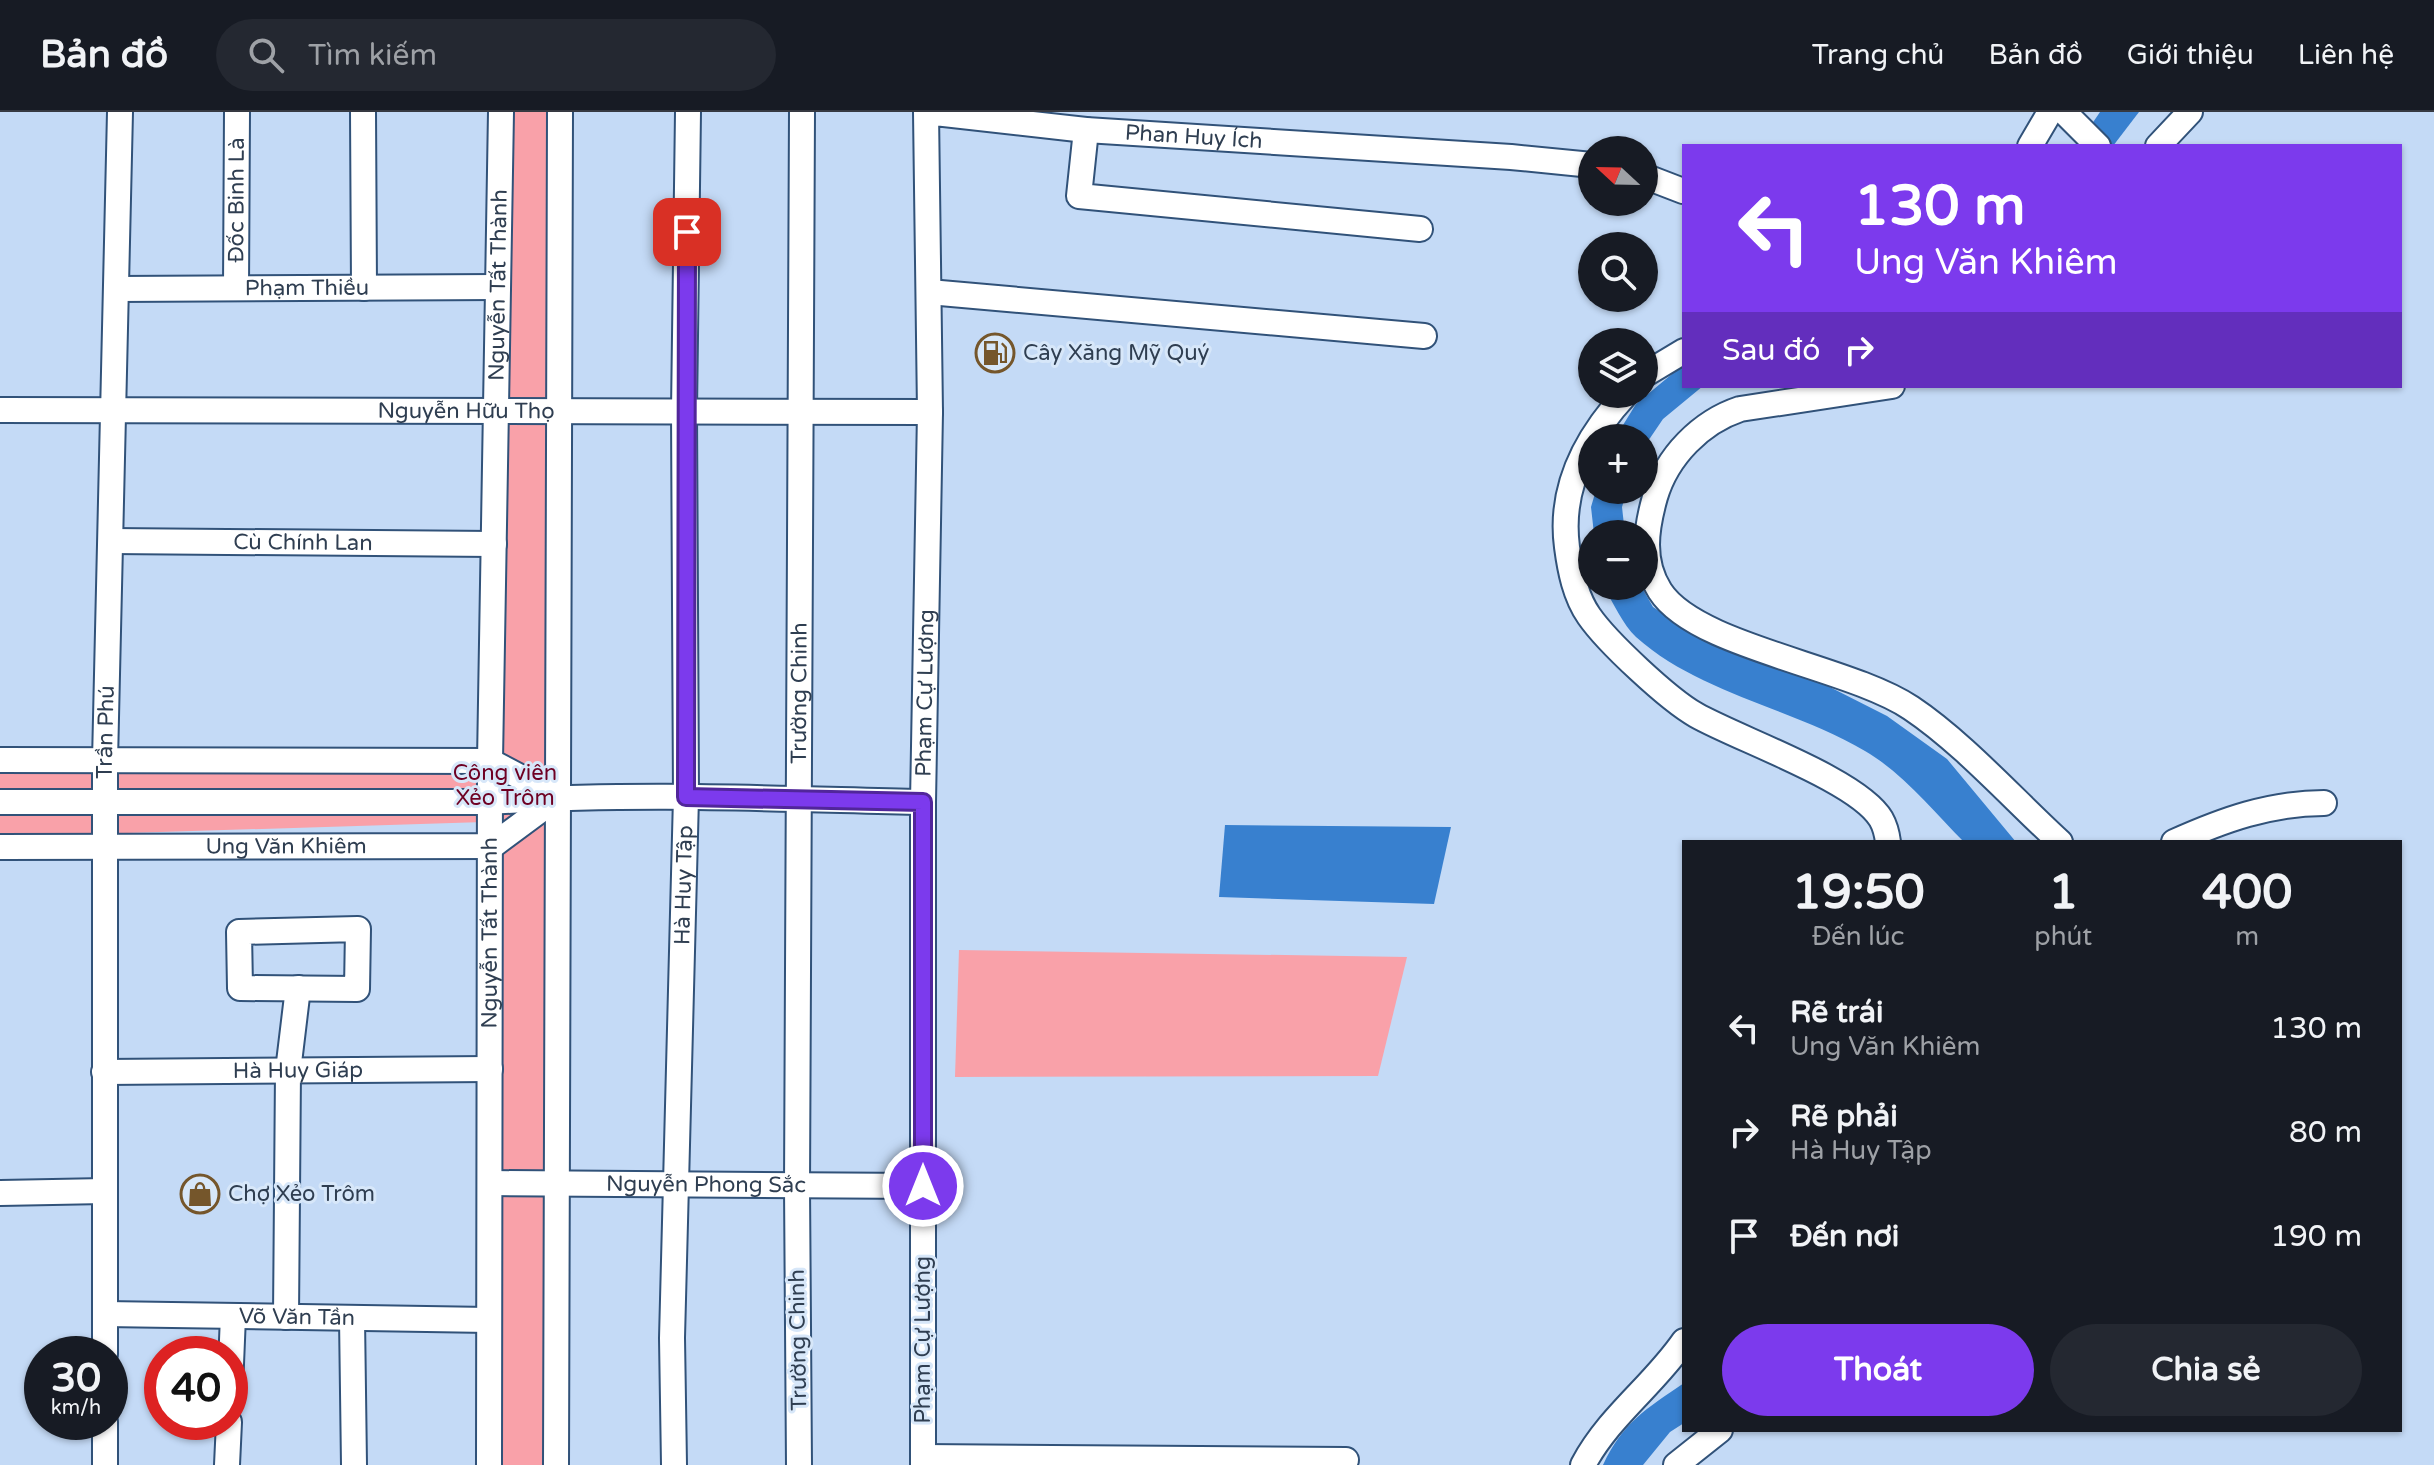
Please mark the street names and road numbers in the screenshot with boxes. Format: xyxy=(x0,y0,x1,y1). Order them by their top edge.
street label: Phan Huy Ích xyxy=(1124,119,1263,154)
street label: Đốc Binh Là xyxy=(223,137,250,263)
street label: Nguyễn Tất Thành xyxy=(483,189,513,381)
street label: Phạm Thiều xyxy=(245,275,369,301)
street label: Nguyễn Hữu Thọ xyxy=(377,398,555,424)
street label: Cù Chính Lan xyxy=(233,529,373,556)
street label: Phạm Cự Lượng xyxy=(910,609,939,777)
street label: Trường Chinh xyxy=(786,622,813,764)
street label: Trần Phú xyxy=(92,685,120,779)
street label: Hà Huy Tập xyxy=(669,825,698,945)
street label: Ung Văn Khiêm xyxy=(205,833,367,860)
street label: Nguyễn Tất Thành xyxy=(477,837,503,1029)
street label: Hà Huy Giáp xyxy=(233,1057,363,1084)
street label: Nguyễn Phong Sắc xyxy=(606,1171,806,1198)
street label: Phạm Cự Lượng xyxy=(910,1256,936,1424)
street label: Trường Chinh xyxy=(784,1269,812,1411)
street label: Võ Văn Tần xyxy=(239,1303,355,1331)

